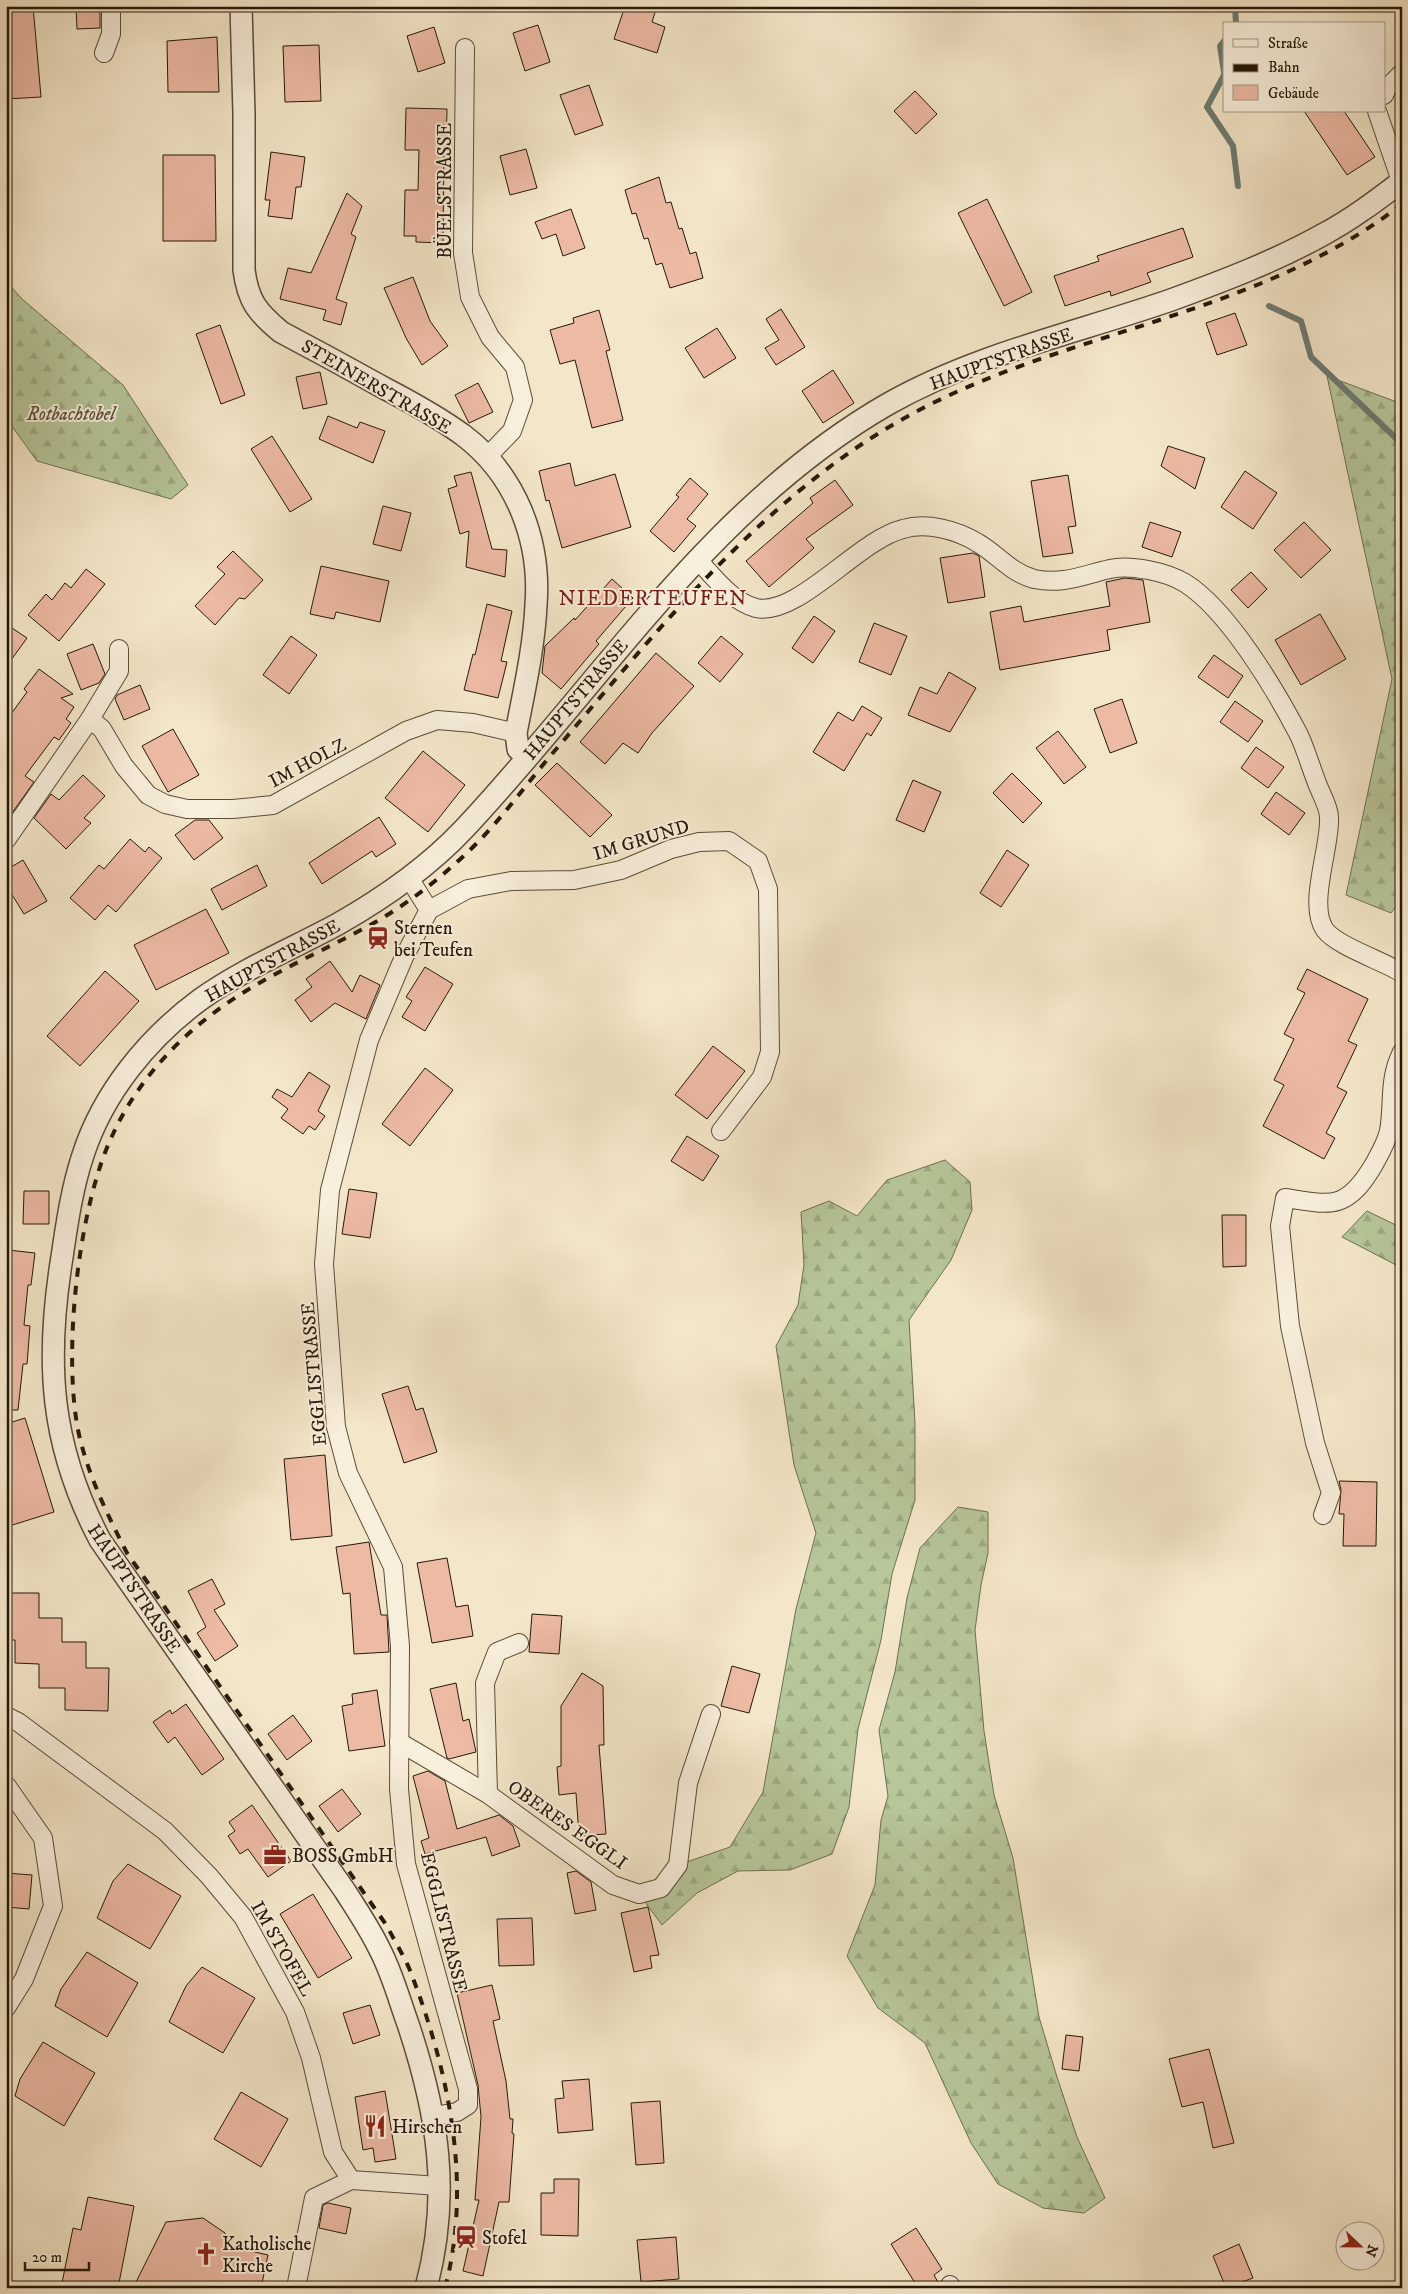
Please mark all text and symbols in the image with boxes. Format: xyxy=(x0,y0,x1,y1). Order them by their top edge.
legend xyxy=(1223,22,1386,112)
text: Straße xyxy=(1268,34,1308,53)
text: Bahn xyxy=(1268,58,1300,77)
text: Gebäude xyxy=(1268,84,1319,103)
street label: BÜELSTRASSE xyxy=(433,123,457,259)
street label: HAUPTSTRASSE xyxy=(927,323,1076,396)
street label: STEINERSTRASSE xyxy=(297,335,456,440)
park label: Rotbachtobel xyxy=(26,403,117,426)
district label: NIEDERTEUFEN xyxy=(559,586,747,612)
street label: HAUPTSTRASSE xyxy=(519,635,633,765)
street label: IM HOLZ xyxy=(265,733,350,793)
street label: IM GRUND xyxy=(591,815,692,866)
street label: HAUPTSTRASSE xyxy=(201,915,344,1008)
place label: Sternen bei Teufen xyxy=(394,917,473,962)
station icon: Sternen bei Teufen xyxy=(365,925,391,951)
street label: EGGLISTRASSE xyxy=(297,1301,332,1447)
street label: HAUPTSTRASSE xyxy=(82,1520,185,1658)
street label: OBERES EGGLI xyxy=(503,1776,631,1875)
office icon: BOSS GmbH xyxy=(262,1842,288,1868)
place label: BOSS GmbH xyxy=(292,1845,394,1868)
street label: EGGLISTRASSE xyxy=(415,1850,472,1995)
street label: IM STOFEL xyxy=(245,1897,318,2001)
restaurant icon: Hirschen xyxy=(362,2113,388,2139)
place label: Hirschen xyxy=(392,2116,462,2139)
north arrow xyxy=(1336,2222,1386,2272)
station icon: Stofel xyxy=(453,2224,479,2250)
place label: Stofel xyxy=(482,2227,527,2250)
place label: Katholische Kirche xyxy=(222,2233,312,2278)
scale bar xyxy=(25,2239,89,2271)
church icon: Katholische Kirche xyxy=(193,2241,219,2267)
text: N xyxy=(1360,2242,1382,2260)
text: 20 m xyxy=(32,2248,62,2267)

